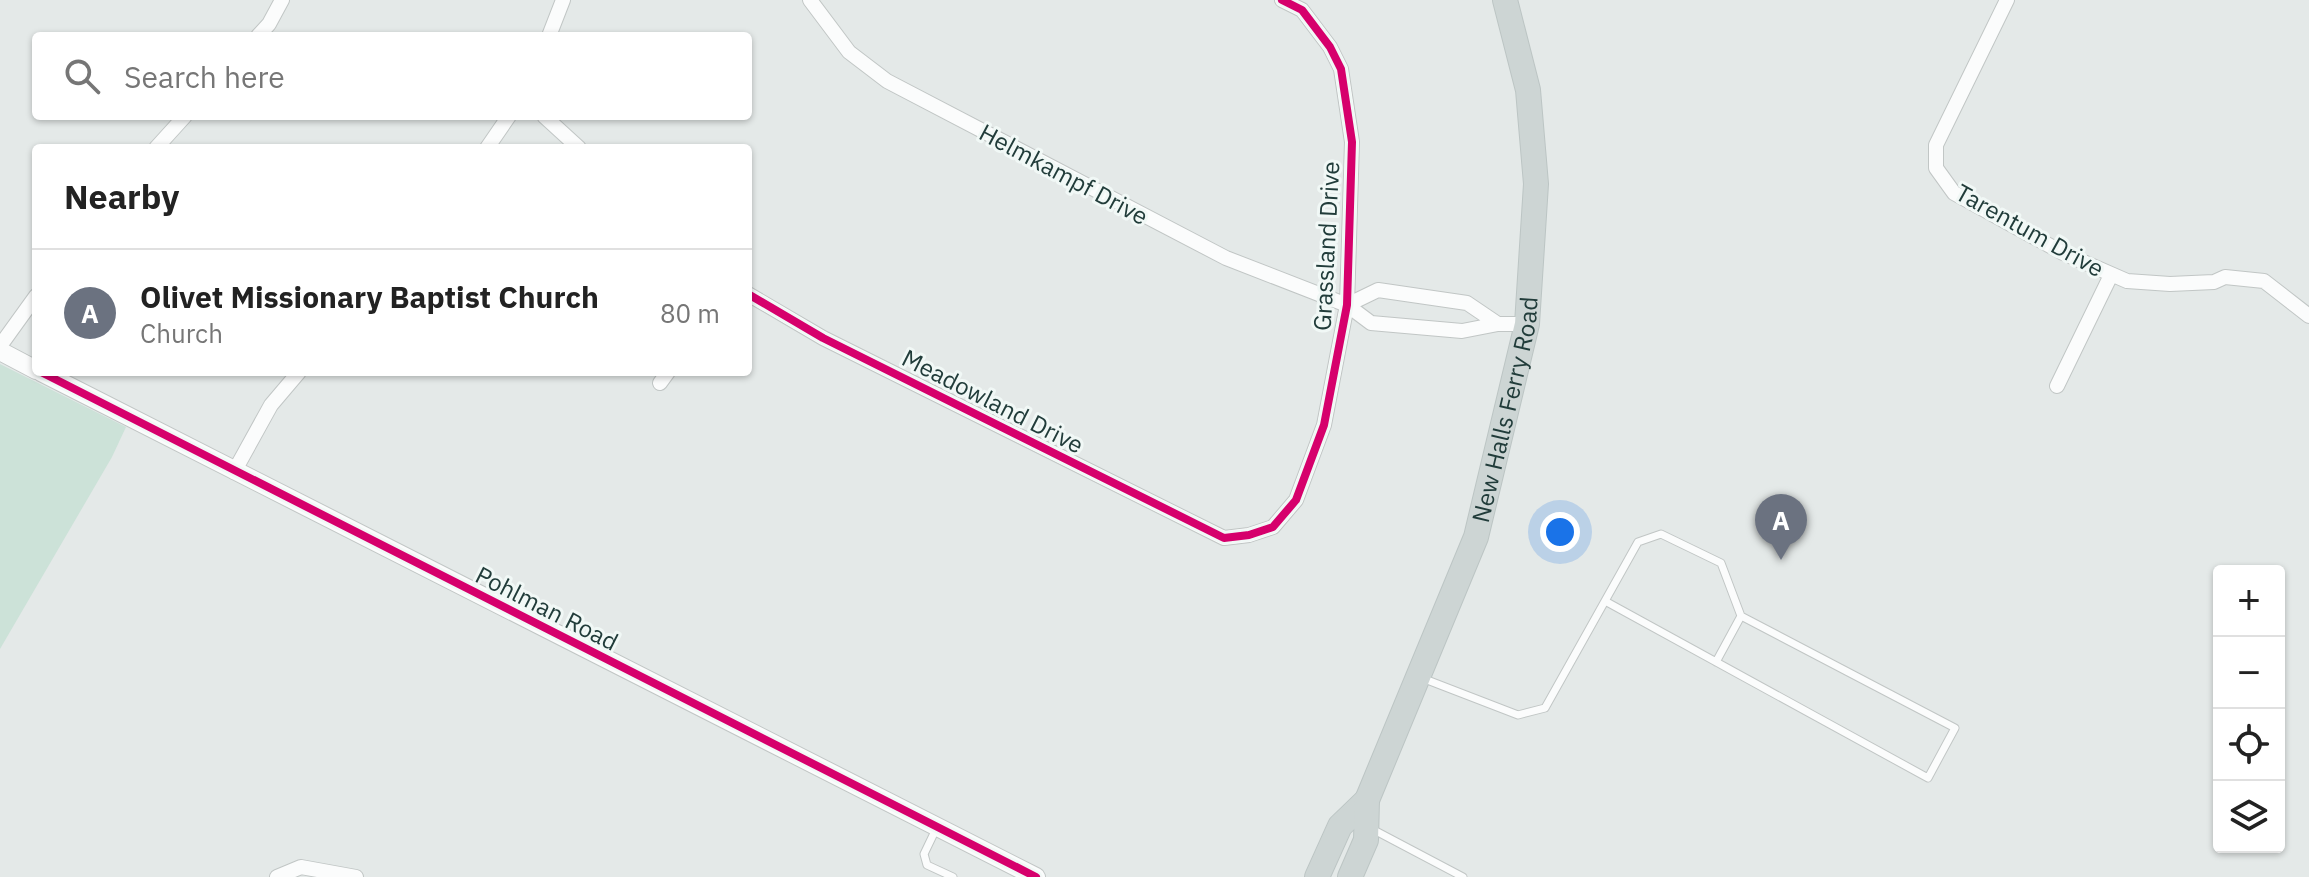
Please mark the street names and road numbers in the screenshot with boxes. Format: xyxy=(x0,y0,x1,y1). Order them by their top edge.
street label: Helmkampf Drive xyxy=(974,116,1154,232)
street label: Grassland Drive xyxy=(1306,160,1346,332)
street label: Tarentum Drive xyxy=(1950,176,2110,284)
street label: New Halls Ferry Road xyxy=(1464,296,1545,526)
street label: Meadowland Drive xyxy=(897,341,1089,461)
street label: Pohlman Road xyxy=(470,558,624,658)

